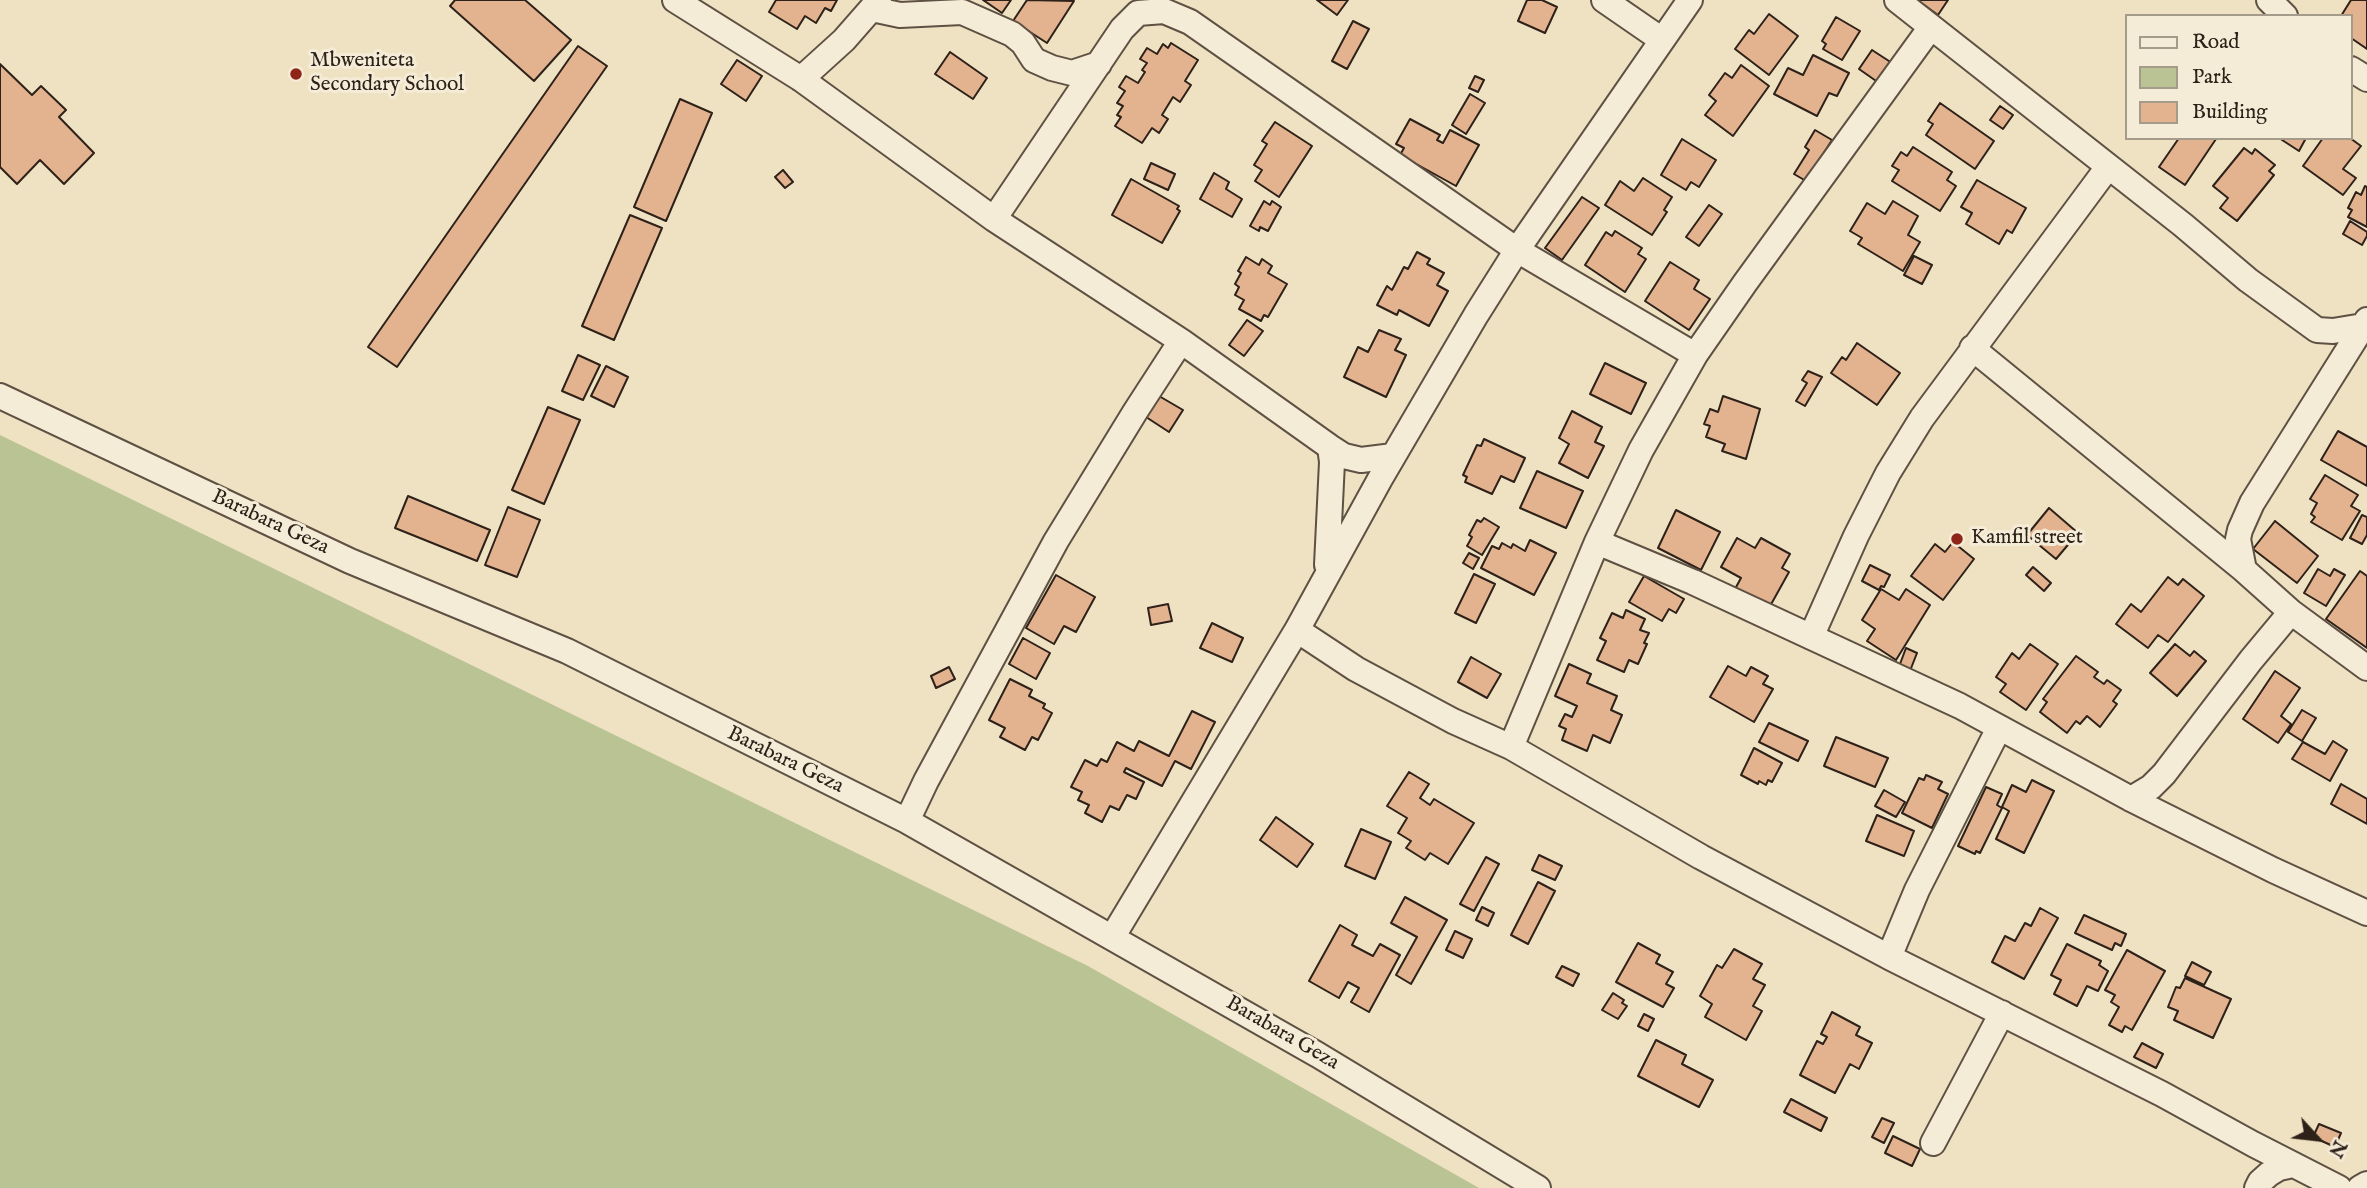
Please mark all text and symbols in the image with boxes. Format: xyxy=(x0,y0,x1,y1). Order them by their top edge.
legend xyxy=(2126,14,2353,140)
text: Road xyxy=(2192,29,2239,56)
place label: Mbweniteta Secondary School xyxy=(310,49,464,99)
text: Park xyxy=(2192,64,2232,91)
marker: Mbweniteta Secondary School xyxy=(288,66,304,82)
text: Building xyxy=(2192,99,2267,126)
street label: Barabara Geza xyxy=(207,485,333,561)
place label: Kamfil street xyxy=(1971,526,2083,552)
marker: Kamfil street xyxy=(1949,531,1965,547)
street label: Barabara Geza xyxy=(723,722,847,800)
street label: Barabara Geza xyxy=(1221,991,1343,1077)
north arrow xyxy=(2283,1104,2353,1174)
text: N xyxy=(2322,1136,2351,1161)

